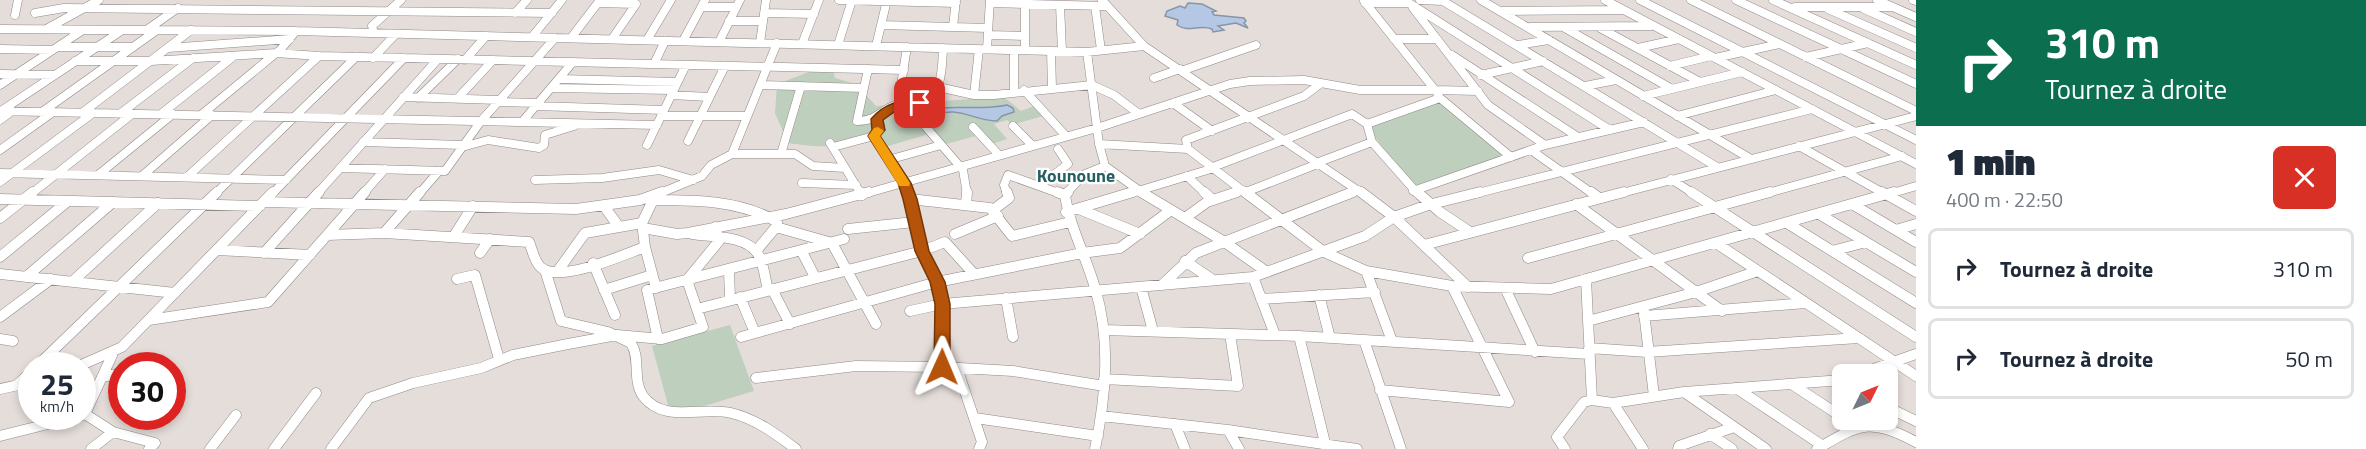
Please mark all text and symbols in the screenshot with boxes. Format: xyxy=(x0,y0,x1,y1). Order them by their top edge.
text: 310 m xyxy=(2045,10,2160,74)
icon: right xyxy=(1946,24,2024,102)
text: Tournez à droite xyxy=(2045,68,2227,109)
pin xyxy=(894,77,945,128)
icon: arrive xyxy=(903,86,936,119)
text: 1 min xyxy=(1946,134,2035,189)
button: close xyxy=(2273,146,2336,209)
district label: Kounoune xyxy=(1037,162,1115,189)
text: 400 m · 22:50 xyxy=(1946,184,2063,215)
icon: right xyxy=(1949,252,1982,285)
text: Tournez à droite xyxy=(2000,252,2153,286)
text: 310 m xyxy=(2273,252,2333,286)
position arrow xyxy=(910,335,974,399)
icon: right xyxy=(1949,342,1982,375)
text: Tournez à droite xyxy=(2000,342,2153,376)
text: 50 m xyxy=(2285,342,2333,376)
speed limit sign: 30 xyxy=(108,352,186,430)
text: 25 xyxy=(40,361,74,407)
north arrow xyxy=(1832,364,1898,430)
map controls xyxy=(1832,364,1898,430)
text: km/h xyxy=(40,395,74,418)

